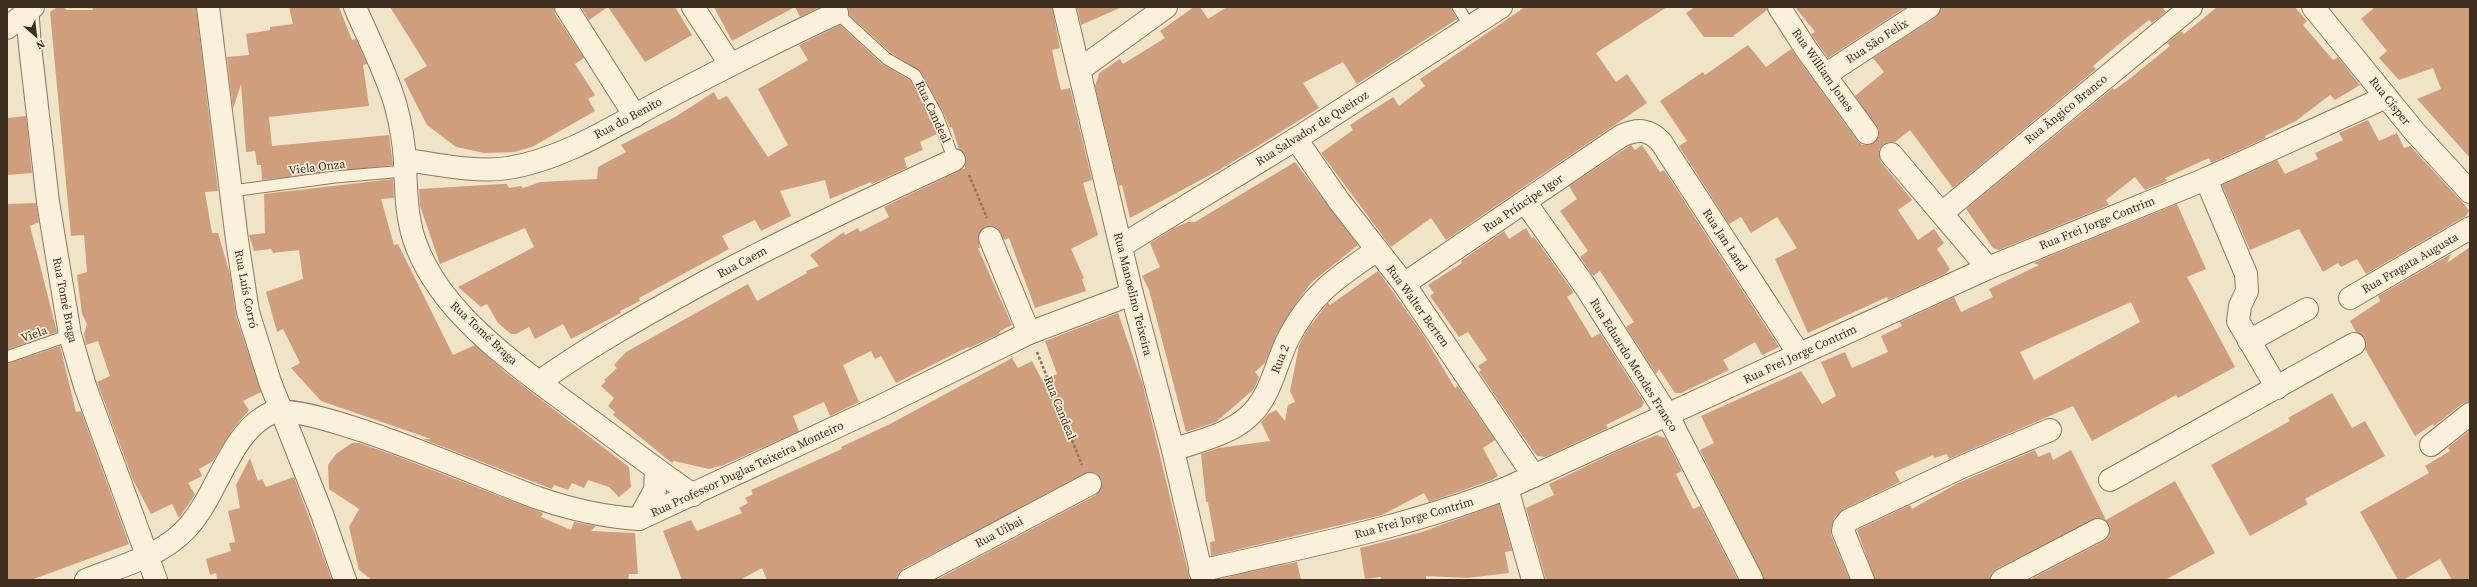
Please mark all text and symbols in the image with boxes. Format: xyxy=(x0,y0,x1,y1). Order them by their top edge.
street label: Rua São Felix xyxy=(1843,15,1912,67)
north arrow xyxy=(16,16,56,56)
street label: Rua William Jones xyxy=(1788,25,1858,115)
text: N xyxy=(33,36,48,53)
street label: Rua Ãngico Branco xyxy=(2021,70,2111,147)
street label: Rua Císper xyxy=(2366,73,2414,129)
street label: Rua Candeal xyxy=(912,78,955,146)
street label: Rua Salvador de Queiroz xyxy=(1252,86,1372,169)
street label: Rua do Benito xyxy=(591,93,665,143)
street label: Viela Onza xyxy=(288,155,347,178)
street label: Rua Príncipe Igor xyxy=(1480,170,1566,236)
street label: Rua Frei Jorge Contrim xyxy=(2037,192,2157,254)
street label: Rua Jan Land xyxy=(1699,206,1751,274)
street label: Rua Fragata Augusta xyxy=(2359,228,2462,297)
street label: Rua Manoelino Teixeira xyxy=(1110,231,1156,358)
street label: Rua Caem xyxy=(714,242,770,282)
street label: Rua Luís Corró xyxy=(231,248,262,330)
street label: Rua Tomé Braga xyxy=(49,256,81,345)
street label: Rua Walter Berten xyxy=(1383,262,1453,350)
street label: Rua Eduardo Mendes Franco xyxy=(1586,295,1682,435)
street label: Rua Tomé Braga xyxy=(447,298,522,369)
street label: Rua Frei Jorge Contrim xyxy=(1741,321,1859,387)
street label: Viela xyxy=(19,322,50,346)
street label: Rua 2 xyxy=(1267,342,1293,376)
street label: Rua Candeal xyxy=(1040,374,1080,442)
street label: Rua Professor Duglas Teixeira Monteiro xyxy=(648,417,846,521)
street label: Rua Frei Jorge Contrim xyxy=(1353,493,1476,543)
street label: Rua Uibai xyxy=(972,512,1026,551)

